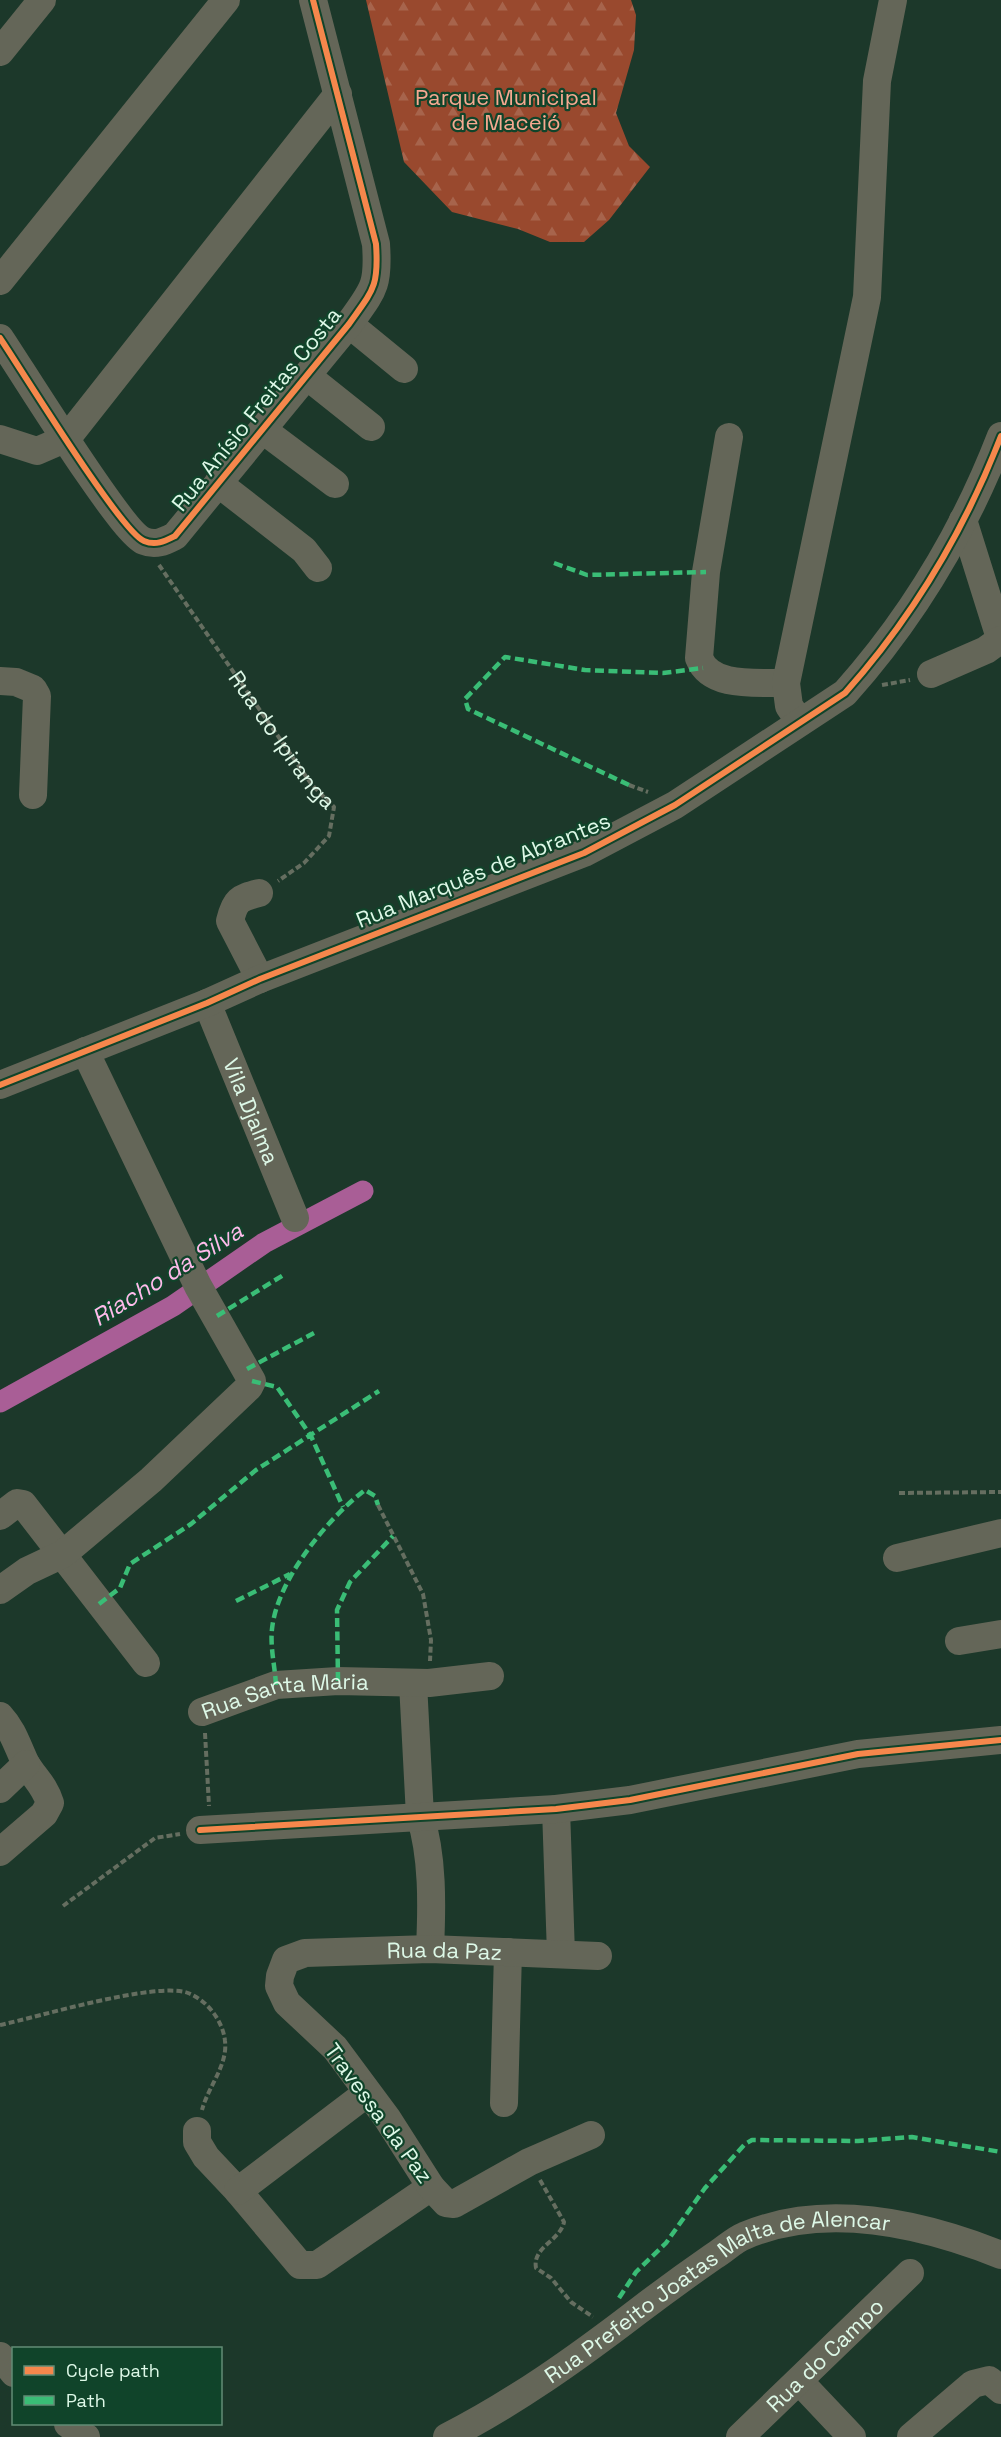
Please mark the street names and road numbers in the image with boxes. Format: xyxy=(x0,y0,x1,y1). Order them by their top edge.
street label: Rua Anísio Freitas Costa xyxy=(165,301,347,517)
street label: Rua do Ipiranga xyxy=(223,665,342,815)
street label: Rua Marquês de Abrantes xyxy=(352,806,614,934)
street label: Vila Djalma xyxy=(217,1054,286,1169)
street label: Rua Santa Maria xyxy=(197,1667,369,1725)
street label: Rua da Paz xyxy=(386,1935,503,1966)
street label: Travessa da Paz xyxy=(319,2037,439,2189)
street label: Rua Prefeito Joatas Malta de Alencar xyxy=(539,2204,892,2389)
street label: Rua do Campo xyxy=(760,2292,890,2418)

